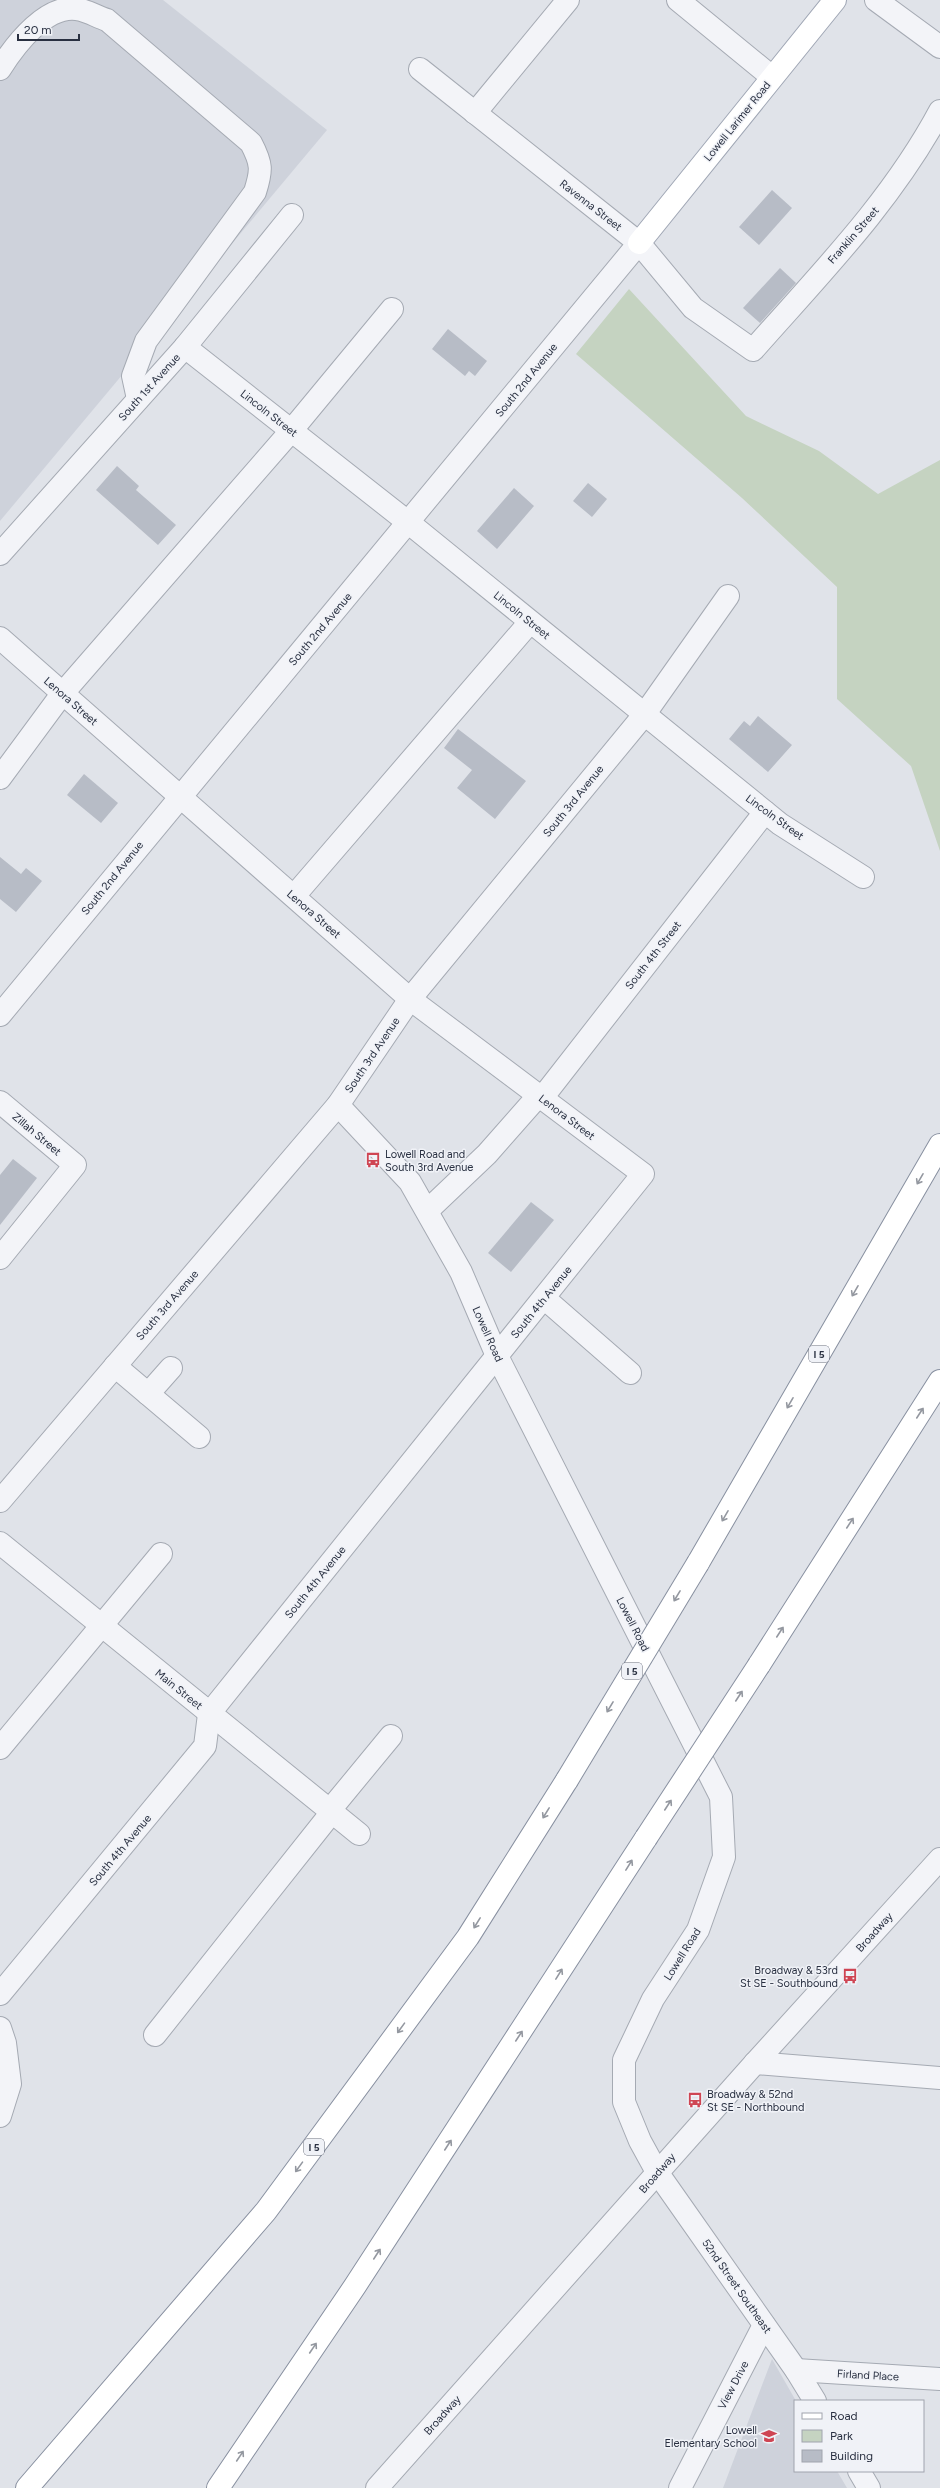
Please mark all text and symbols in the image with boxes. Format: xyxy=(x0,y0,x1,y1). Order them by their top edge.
scale bar xyxy=(18,16,79,42)
text: 20 m xyxy=(24,23,52,37)
street label: Lowell Larimer Road xyxy=(701,79,774,164)
street label: Ravenna Street xyxy=(557,177,624,234)
street label: Franklin Street xyxy=(825,204,882,266)
street label: South 2nd Avenue xyxy=(493,341,560,420)
street label: South 1st Avenue xyxy=(116,351,183,424)
street label: Lincoln Street xyxy=(238,387,300,440)
street label: Lincoln Street xyxy=(491,589,553,642)
street label: South 2nd Avenue xyxy=(286,590,355,668)
street label: Lenora Street xyxy=(41,674,100,728)
street label: South 3rd Avenue xyxy=(541,763,606,840)
street label: Lincoln Street xyxy=(743,792,806,843)
street label: South 2nd Avenue xyxy=(79,839,146,918)
street label: Lenora Street xyxy=(284,887,343,941)
street label: South 4th Street xyxy=(623,919,684,992)
street label: South 3rd Avenue xyxy=(342,1015,403,1096)
street label: Lenora Street xyxy=(536,1092,597,1143)
street label: Zillah Street xyxy=(10,1110,64,1159)
place label: Lowell Road and South 3rd Avenue xyxy=(385,1148,473,1174)
bus stop icon: Lowell Road and South 3rd Avenue xyxy=(364,1151,382,1169)
one-way arrow xyxy=(916,1173,924,1185)
street label: South 4th Avenue xyxy=(508,1264,575,1341)
street label: South 3rd Avenue xyxy=(133,1268,201,1343)
one-way arrow xyxy=(851,1285,859,1297)
street label: Lowell Road xyxy=(470,1304,506,1364)
road number: I 5 xyxy=(809,1346,829,1362)
one-way arrow xyxy=(785,1397,793,1409)
one-way arrow xyxy=(916,1407,924,1419)
one-way arrow xyxy=(720,1510,728,1522)
one-way arrow xyxy=(846,1518,854,1529)
street label: South 4th Avenue xyxy=(282,1544,349,1621)
one-way arrow xyxy=(673,1590,681,1602)
street label: Lowell Road xyxy=(613,1595,652,1654)
one-way arrow xyxy=(776,1627,784,1638)
road number: I 5 xyxy=(622,1663,642,1679)
street label: Main Street xyxy=(152,1666,205,1712)
one-way arrow xyxy=(735,1690,743,1702)
one-way arrow xyxy=(606,1701,614,1713)
one-way arrow xyxy=(664,1799,672,1811)
one-way arrow xyxy=(542,1807,550,1818)
street label: South 4th Avenue xyxy=(87,1812,154,1889)
one-way arrow xyxy=(625,1860,633,1871)
street label: Broadway xyxy=(853,1910,896,1955)
one-way arrow xyxy=(473,1917,481,1928)
street label: Lowell Road xyxy=(661,1926,704,1983)
place label: Broadway & 53rd St SE - Southbound xyxy=(740,1964,838,1990)
bus stop icon: Broadway & 53rd St SE - Southbound xyxy=(841,1967,859,1985)
one-way arrow xyxy=(556,1968,564,1980)
one-way arrow xyxy=(397,2023,405,2034)
one-way arrow xyxy=(515,2031,523,2042)
place label: Broadway & 52nd St SE - Northbound xyxy=(707,2088,804,2114)
bus stop icon: Broadway & 52nd St SE - Northbound xyxy=(686,2091,704,2109)
road number: I 5 xyxy=(304,2139,324,2155)
one-way arrow xyxy=(444,2140,452,2151)
street label: Broadway xyxy=(637,2151,678,2196)
one-way arrow xyxy=(295,2161,303,2172)
street label: 52nd Street Southeast xyxy=(699,2237,774,2336)
one-way arrow xyxy=(372,2248,381,2259)
one-way arrow xyxy=(309,2343,317,2354)
street label: View Drive xyxy=(715,2359,752,2412)
street label: Firland Place xyxy=(837,2367,899,2384)
street label: Broadway xyxy=(421,2393,464,2438)
legend xyxy=(794,2400,924,2472)
text: Road xyxy=(830,2409,858,2423)
place label: Lowell Elementary School xyxy=(665,2424,757,2450)
school or university icon: Lowell Elementary School xyxy=(760,2427,778,2445)
text: Park xyxy=(830,2429,853,2443)
text: Building xyxy=(830,2449,873,2463)
one-way arrow xyxy=(236,2451,244,2462)

